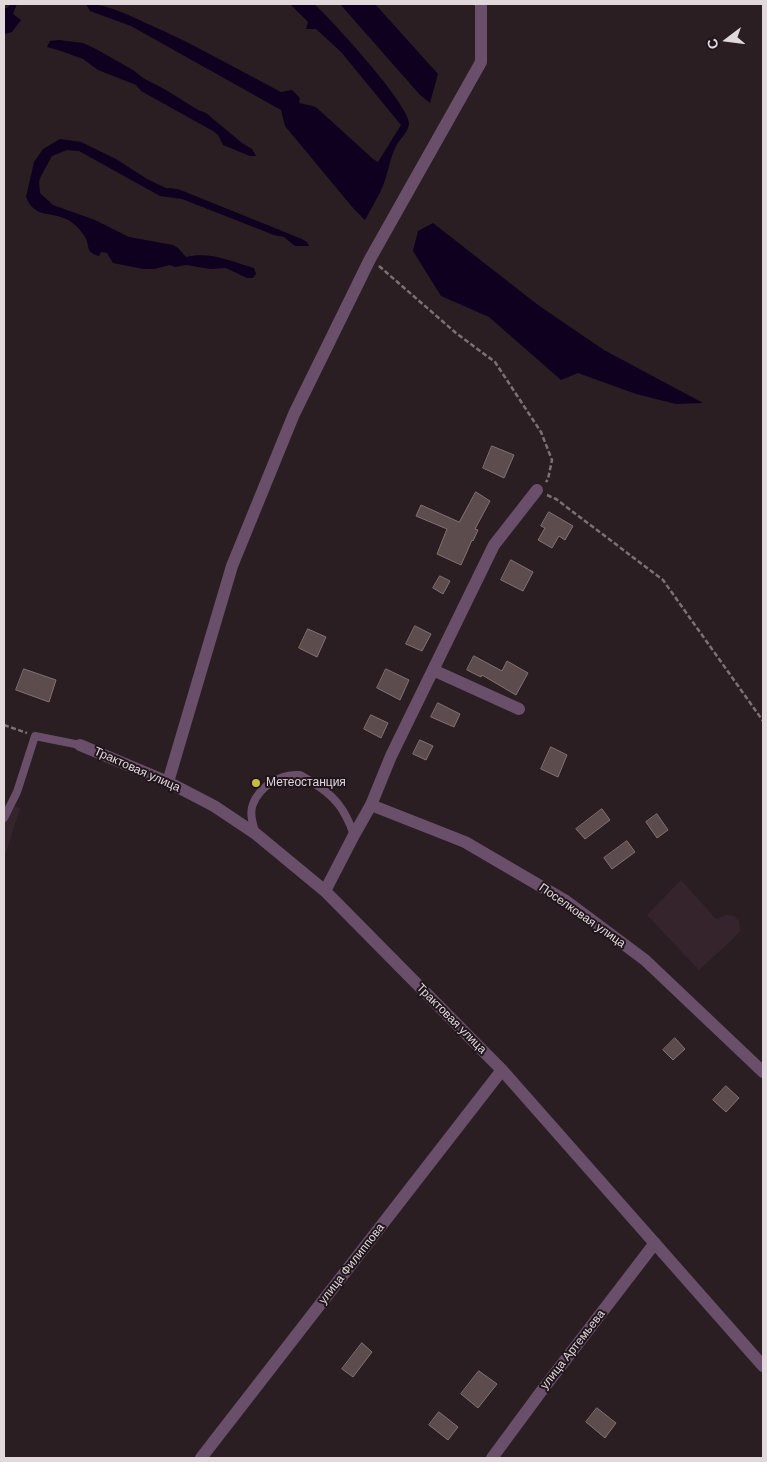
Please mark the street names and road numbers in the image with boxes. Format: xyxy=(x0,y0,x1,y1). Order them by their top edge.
street label: Трактовая улица xyxy=(92,745,182,795)
street label: Поселковая улица xyxy=(536,881,628,951)
street label: Трактовая улица xyxy=(413,981,489,1057)
street label: улица Филиппова xyxy=(316,1221,388,1307)
street label: улица Артемьева xyxy=(538,1307,608,1393)

